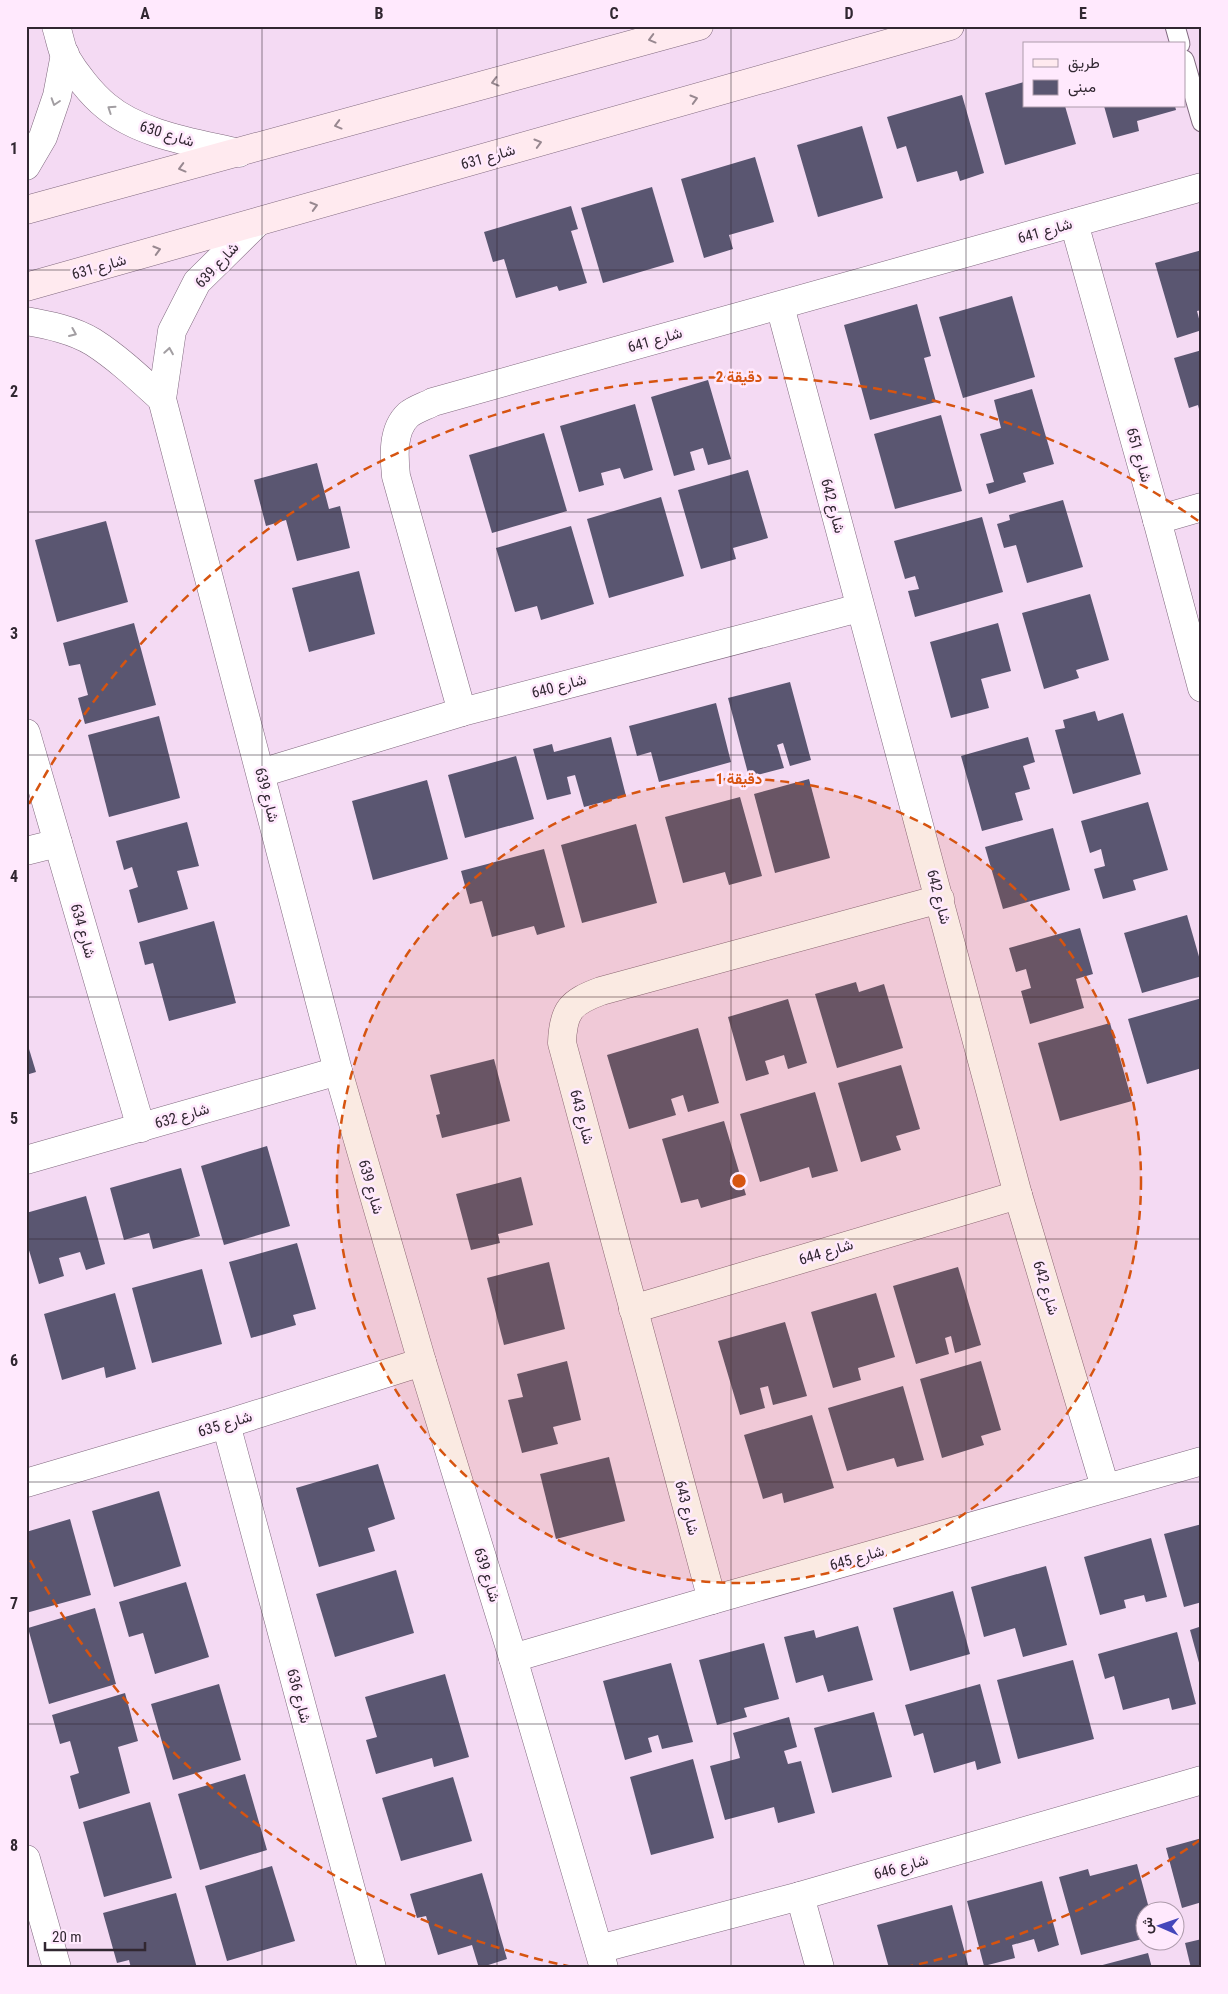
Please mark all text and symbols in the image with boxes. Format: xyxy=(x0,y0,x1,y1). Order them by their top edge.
text: A xyxy=(140,4,150,23)
text: B xyxy=(375,4,384,23)
text: C xyxy=(609,4,619,23)
text: D xyxy=(844,4,854,23)
text: E xyxy=(1079,4,1087,23)
one-way arrow xyxy=(648,34,656,44)
legend xyxy=(1023,42,1186,108)
text: طريق xyxy=(1068,54,1100,73)
one-way arrow xyxy=(492,77,500,87)
text: مبنى xyxy=(1068,78,1096,97)
one-way arrow xyxy=(689,94,697,104)
one-way arrow xyxy=(50,97,60,106)
one-way arrow xyxy=(108,106,117,115)
street label: شارع 630 xyxy=(137,117,196,153)
one-way arrow xyxy=(335,120,343,130)
one-way arrow xyxy=(533,138,542,149)
text: 1 xyxy=(10,139,18,158)
street label: شارع 631 xyxy=(459,141,518,175)
one-way arrow xyxy=(177,162,186,173)
one-way arrow xyxy=(309,202,317,212)
street label: شارع 641 xyxy=(1016,215,1075,249)
street label: شارع 639 xyxy=(191,238,244,293)
one-way arrow xyxy=(153,246,161,256)
street label: شارع 631 xyxy=(70,251,129,285)
street label: شارع 641 xyxy=(626,324,685,358)
one-way arrow xyxy=(68,327,77,338)
one-way arrow xyxy=(163,346,174,354)
text: 2 دقيقة xyxy=(716,368,762,386)
text: 2 xyxy=(10,382,18,401)
street label: شارع 651 xyxy=(1121,426,1155,485)
street label: شارع 642 xyxy=(815,477,849,536)
text: 3 xyxy=(10,624,18,643)
street label: شارع 640 xyxy=(530,670,589,704)
street label: شارع 639 xyxy=(249,766,283,825)
text: 1 دقيقة xyxy=(716,770,762,788)
text: 4 xyxy=(10,867,18,886)
street label: شارع 642 xyxy=(921,868,955,927)
street label: شارع 634 xyxy=(65,902,99,961)
street label: شارع 643 xyxy=(564,1088,598,1147)
street label: شارع 632 xyxy=(153,1100,212,1134)
text: 5 xyxy=(10,1109,18,1128)
street label: شارع 639 xyxy=(353,1158,387,1217)
centre of rings xyxy=(730,1172,748,1190)
street label: شارع 644 xyxy=(797,1235,856,1271)
street label: شارع 642 xyxy=(1027,1259,1063,1318)
text: 6 xyxy=(10,1351,18,1370)
street label: شارع 635 xyxy=(196,1407,255,1443)
street label: شارع 643 xyxy=(669,1479,703,1538)
street label: شارع 645 xyxy=(828,1542,887,1576)
street label: شارع 639 xyxy=(468,1546,504,1605)
text: 7 xyxy=(10,1594,18,1613)
street label: شارع 636 xyxy=(281,1667,315,1726)
text: 8 xyxy=(10,1836,18,1855)
street label: شارع 646 xyxy=(872,1851,931,1885)
north arrow xyxy=(1136,1902,1186,1952)
text: ش xyxy=(1139,1917,1156,1934)
scale bar xyxy=(45,1919,145,1951)
text: 20 m xyxy=(52,1928,82,1946)

